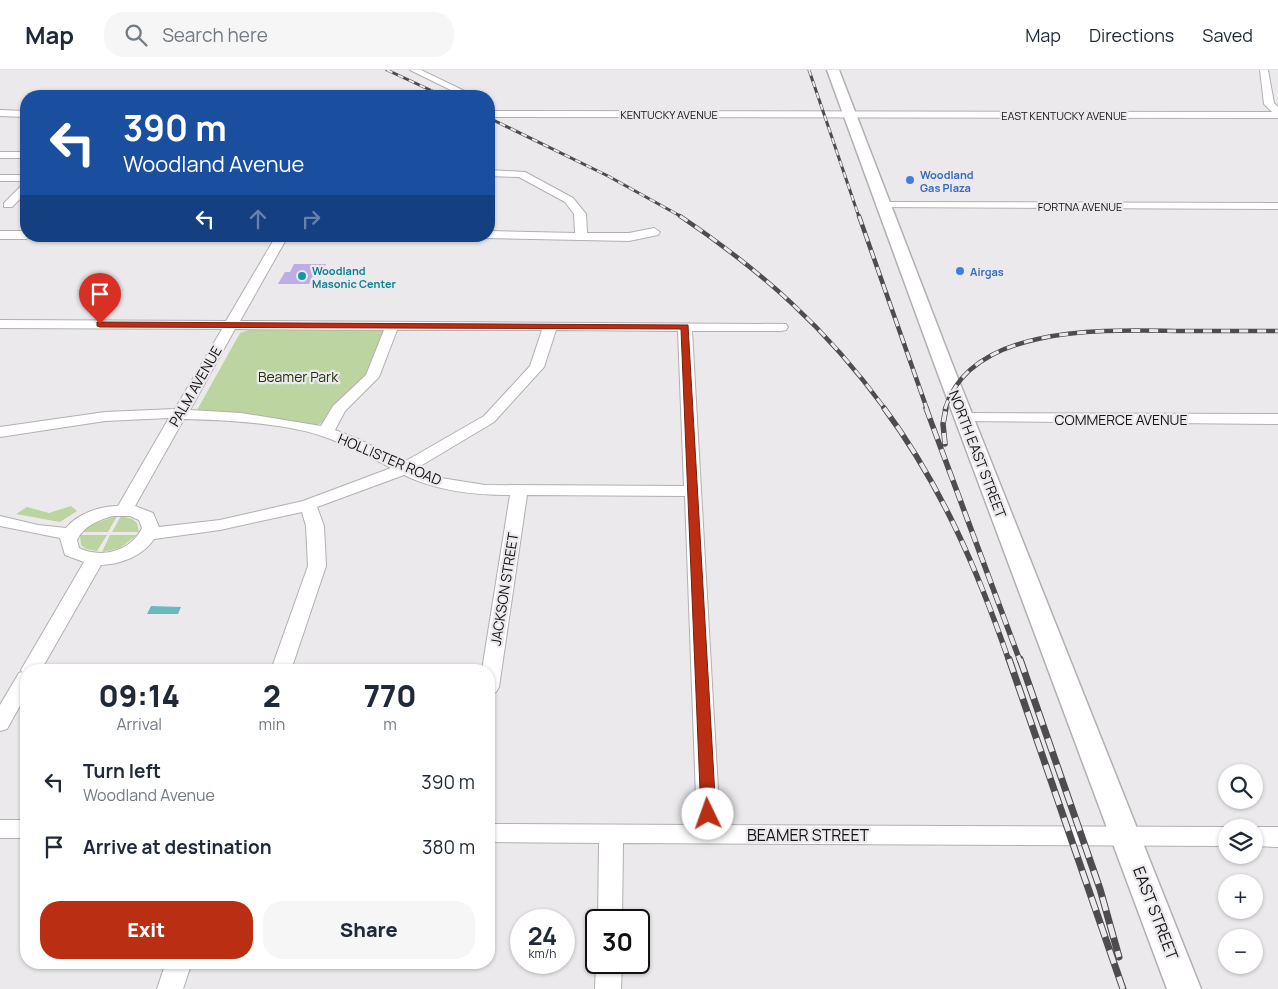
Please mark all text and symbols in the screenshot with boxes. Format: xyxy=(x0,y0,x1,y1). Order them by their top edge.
search box xyxy=(104,12,454,57)
text: Map xyxy=(25,18,74,51)
icon: search xyxy=(122,21,150,49)
text: Search here xyxy=(162,22,268,48)
text: Map xyxy=(1025,23,1061,47)
text: Directions xyxy=(1089,23,1174,47)
text: Saved xyxy=(1202,23,1253,47)
text: 390 m xyxy=(123,104,227,152)
street label: KENTUCKY AVENUE xyxy=(620,107,718,122)
street label: EAST KENTUCKY AVENUE xyxy=(1001,108,1127,123)
icon: left xyxy=(40,110,105,175)
text: Woodland Avenue xyxy=(123,149,304,179)
place label: Woodland Gas Plaza xyxy=(920,167,974,195)
marker: Woodland Gas Plaza xyxy=(904,174,916,186)
street label: FORTNA AVENUE xyxy=(1038,199,1122,214)
icon: left xyxy=(191,205,219,233)
icon: ahead xyxy=(244,205,272,233)
icon: right xyxy=(297,205,325,233)
place label: Woodland Masonic Center xyxy=(312,263,397,291)
place label: Airgas xyxy=(970,264,1004,279)
marker: Airgas xyxy=(954,265,966,277)
marker: Woodland Masonic Center xyxy=(296,270,308,282)
pin xyxy=(79,273,121,324)
icon: arrive xyxy=(86,280,114,308)
street label: PALM AVENUE xyxy=(164,342,226,430)
park label: Beamer Park xyxy=(258,367,339,386)
street label: NORTH EAST STREET xyxy=(945,387,1011,521)
street label: COMMERCE AVENUE xyxy=(1055,410,1187,429)
street label: HOLLISTER ROAD xyxy=(335,429,445,489)
street label: JACKSON STREET xyxy=(486,531,522,647)
text: 09:14 xyxy=(98,675,180,716)
text: 2 xyxy=(263,675,281,716)
text: 770 xyxy=(364,675,417,716)
text: Arrival xyxy=(116,713,162,735)
text: min xyxy=(258,713,285,735)
text: m xyxy=(383,713,397,735)
text: Turn left xyxy=(83,758,161,784)
map controls xyxy=(1218,764,1263,974)
button: search xyxy=(1218,764,1263,809)
icon: left xyxy=(40,768,68,796)
text: 390 m xyxy=(421,769,475,795)
text: Woodland Avenue xyxy=(83,784,215,806)
position arrow xyxy=(681,787,733,839)
button: layers xyxy=(1218,819,1263,864)
street label: BEAMER STREET xyxy=(747,824,870,846)
icon: arrive xyxy=(40,833,68,861)
text: Arrive at destination xyxy=(83,834,272,860)
text: 380 m xyxy=(422,834,475,860)
street label: EAST STREET xyxy=(1128,863,1184,963)
button: + xyxy=(1218,874,1263,919)
button: Exit xyxy=(40,901,253,959)
button: Share xyxy=(263,901,475,959)
speed limit sign: 30 xyxy=(585,909,650,974)
text: 24 xyxy=(528,918,557,953)
button: − xyxy=(1218,929,1263,974)
text: km/h xyxy=(529,945,556,962)

